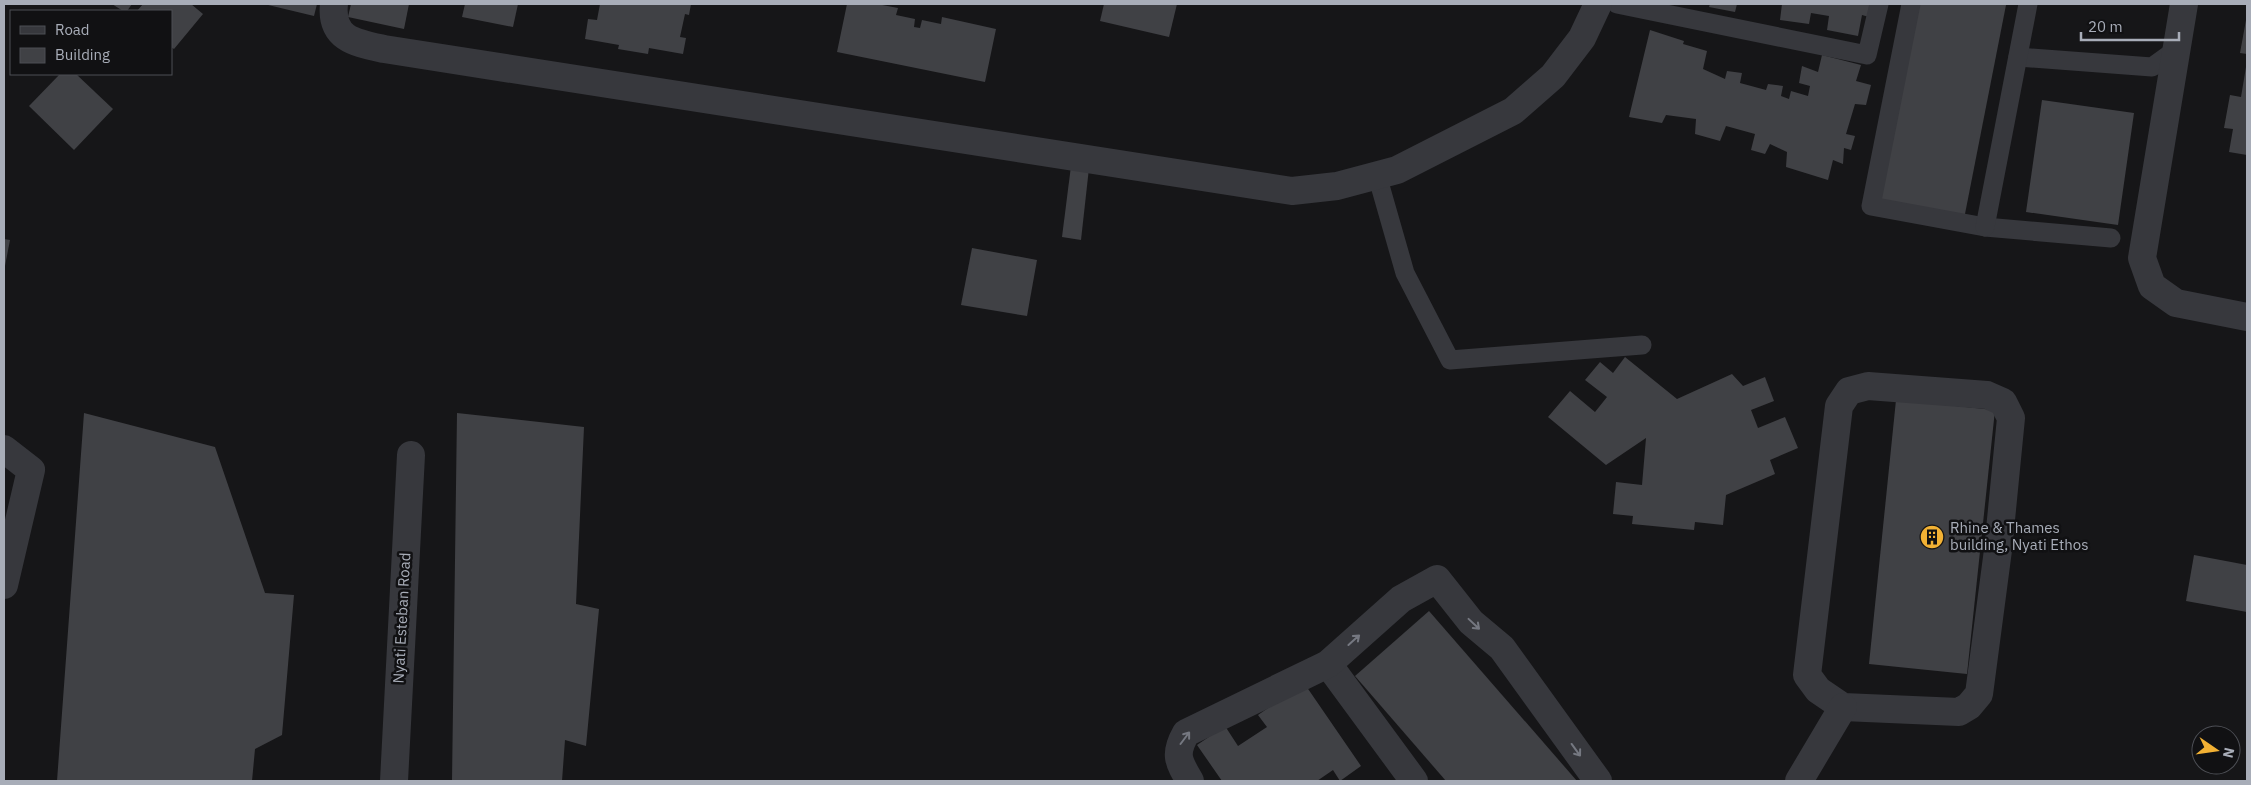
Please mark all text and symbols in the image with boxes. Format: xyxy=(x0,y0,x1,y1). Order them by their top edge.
legend xyxy=(10,10,172,75)
scale bar xyxy=(2081,10,2178,42)
text: 20 m xyxy=(2088,17,2123,36)
text: Road xyxy=(55,20,90,39)
text: Building xyxy=(55,45,110,64)
place label: Rhine & Thames building, Nyati Ethos xyxy=(1950,518,2088,554)
building icon: Rhine & Thames building, Nyati Ethos xyxy=(1919,524,1945,550)
street label: Nyati Esteban Road xyxy=(389,552,414,684)
one-way arrow xyxy=(1468,618,1480,630)
one-way arrow xyxy=(1348,635,1361,646)
north arrow xyxy=(2191,725,2241,775)
one-way arrow xyxy=(1179,731,1190,744)
one-way arrow xyxy=(1571,743,1581,757)
text: N xyxy=(2219,746,2239,760)

